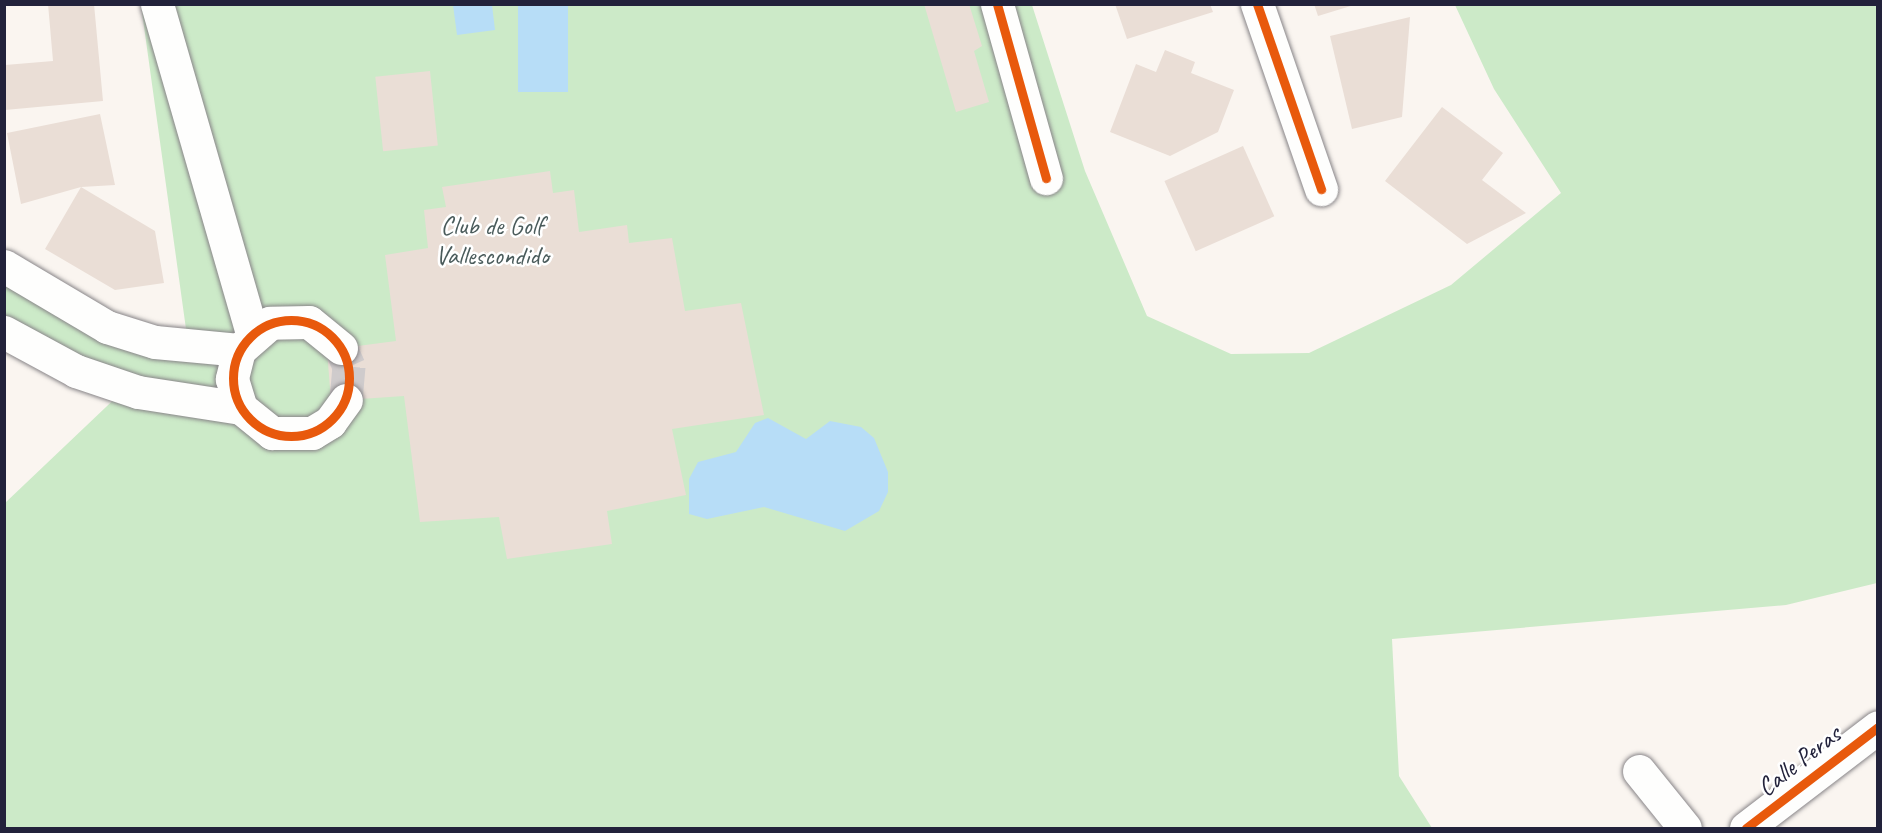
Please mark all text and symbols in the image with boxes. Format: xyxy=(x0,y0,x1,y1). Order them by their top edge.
park label: Club de Golf Vallescondido xyxy=(435,210,549,272)
street label: Calle Peras xyxy=(1752,719,1846,803)

